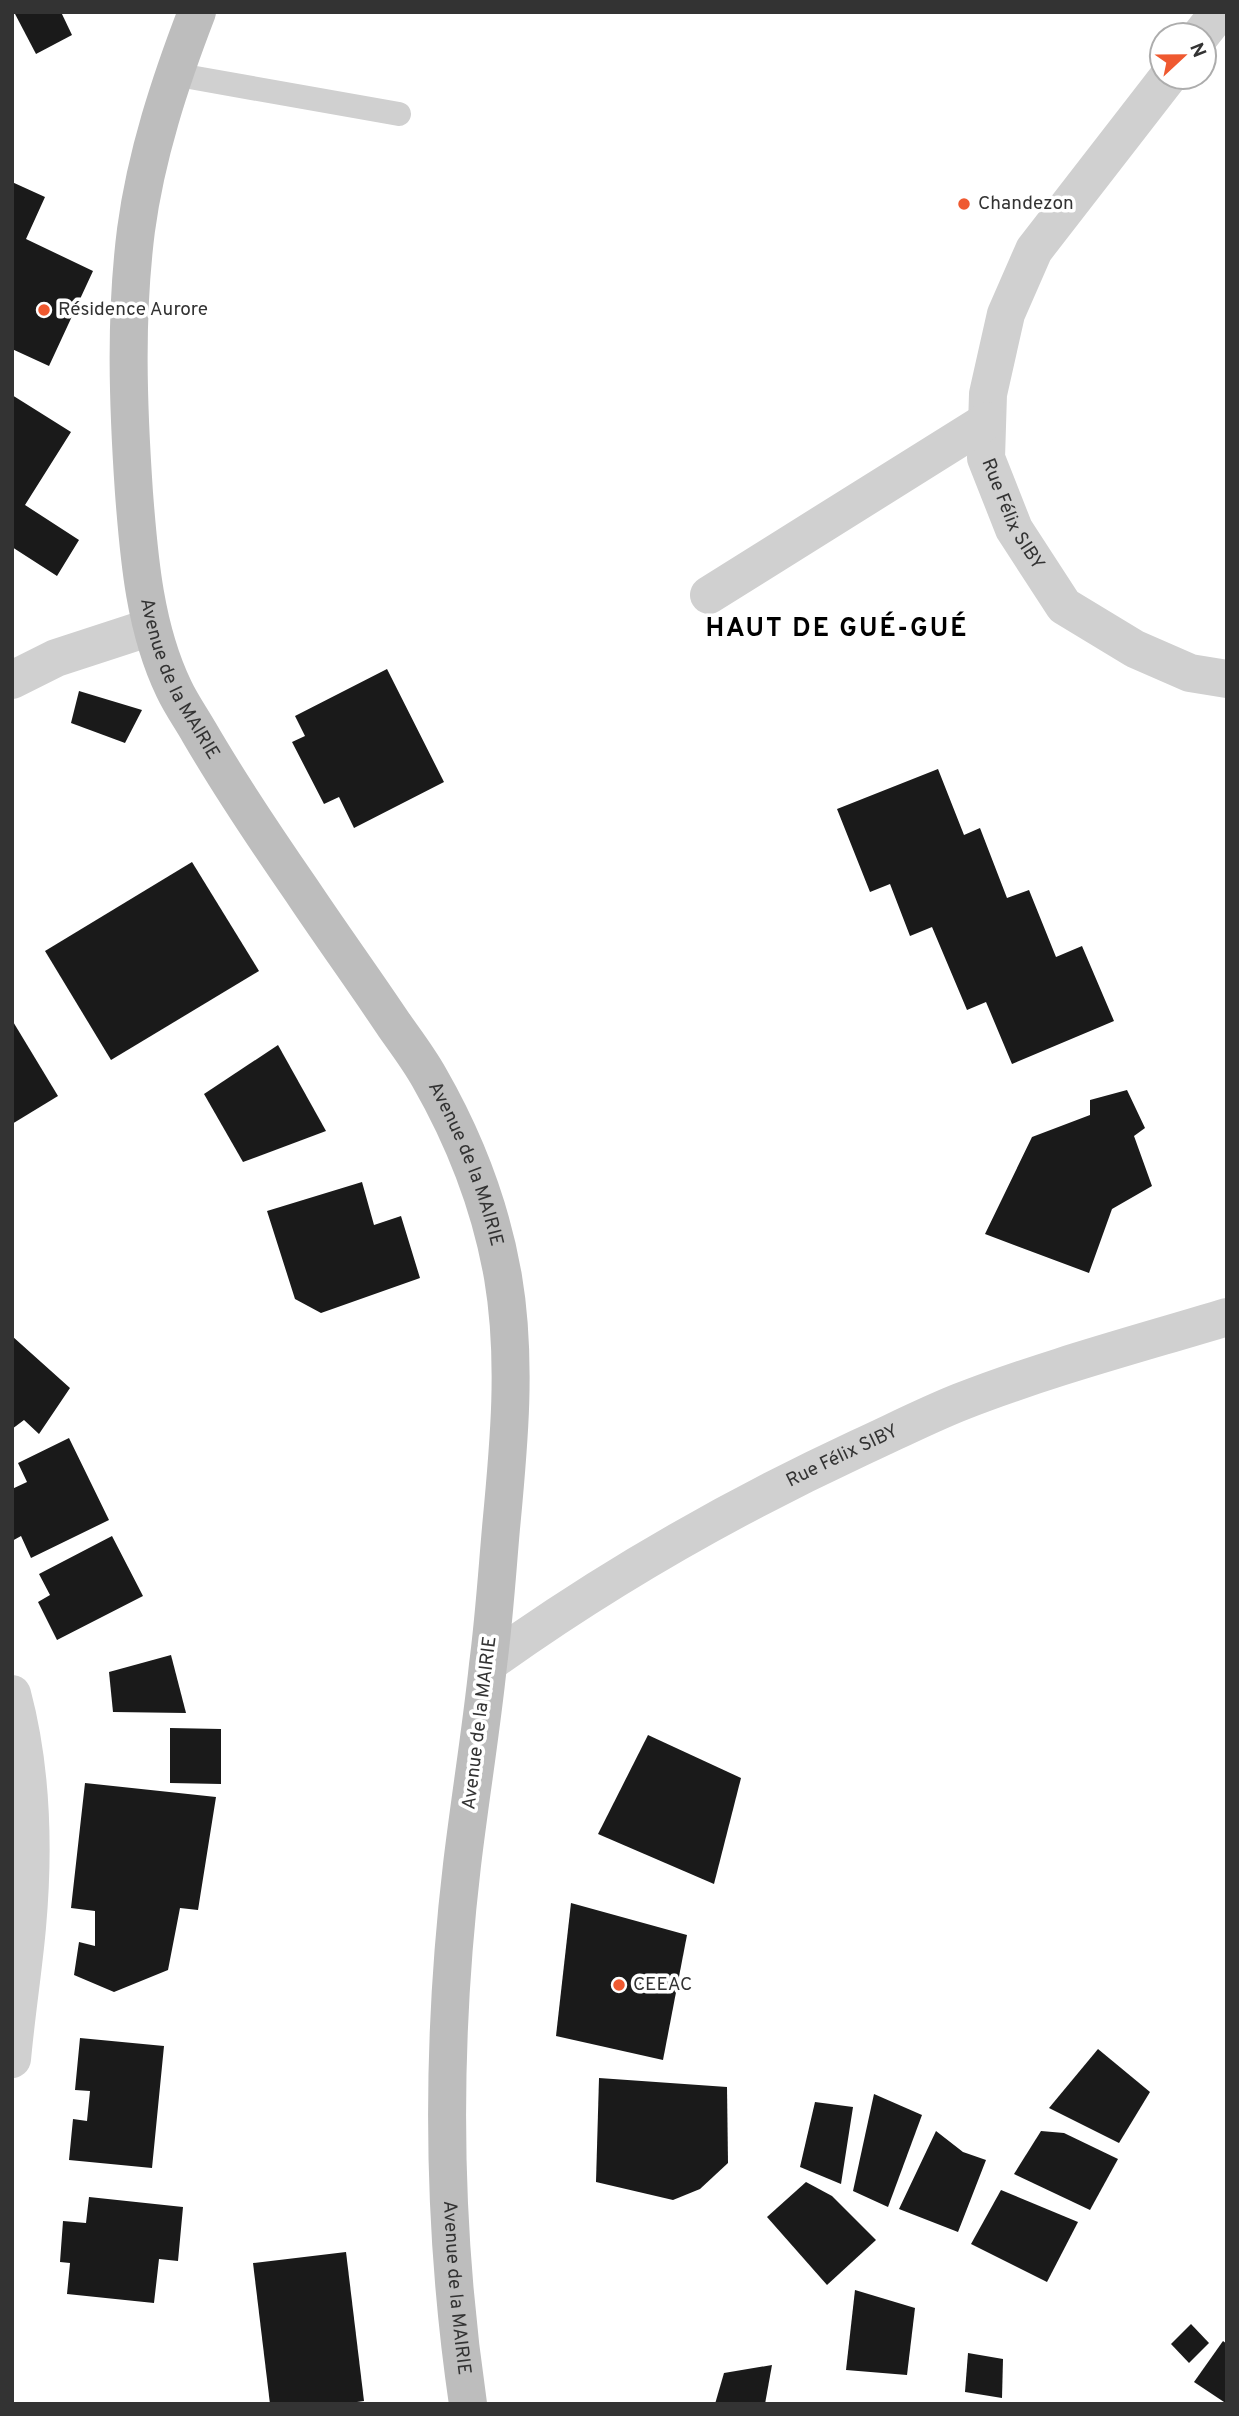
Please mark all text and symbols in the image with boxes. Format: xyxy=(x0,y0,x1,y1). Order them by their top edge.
north arrow xyxy=(1148,21,1218,91)
text: N xyxy=(1183,40,1211,61)
place label: Chandezon xyxy=(978,192,1074,216)
marker: Chandezon xyxy=(956,196,972,212)
place label: Résidence Aurore xyxy=(58,298,208,322)
marker: Résidence Aurore xyxy=(36,302,52,318)
street label: Rue Félix SIBY xyxy=(975,455,1049,575)
street label: Avenue de la MAIRIE xyxy=(134,596,225,764)
district label: HAUT DE GUÉ-GUÉ xyxy=(705,611,969,646)
street label: Avenue de la MAIRIE xyxy=(422,1078,508,1249)
street label: Rue Félix SIBY xyxy=(782,1419,902,1493)
street label: Avenue de la MAIRIE xyxy=(457,1635,503,1811)
place label: CEEAC xyxy=(633,1973,692,1997)
marker: CEEAC xyxy=(611,1977,627,1993)
street label: Avenue de la MAIRIE xyxy=(437,2200,476,2376)

